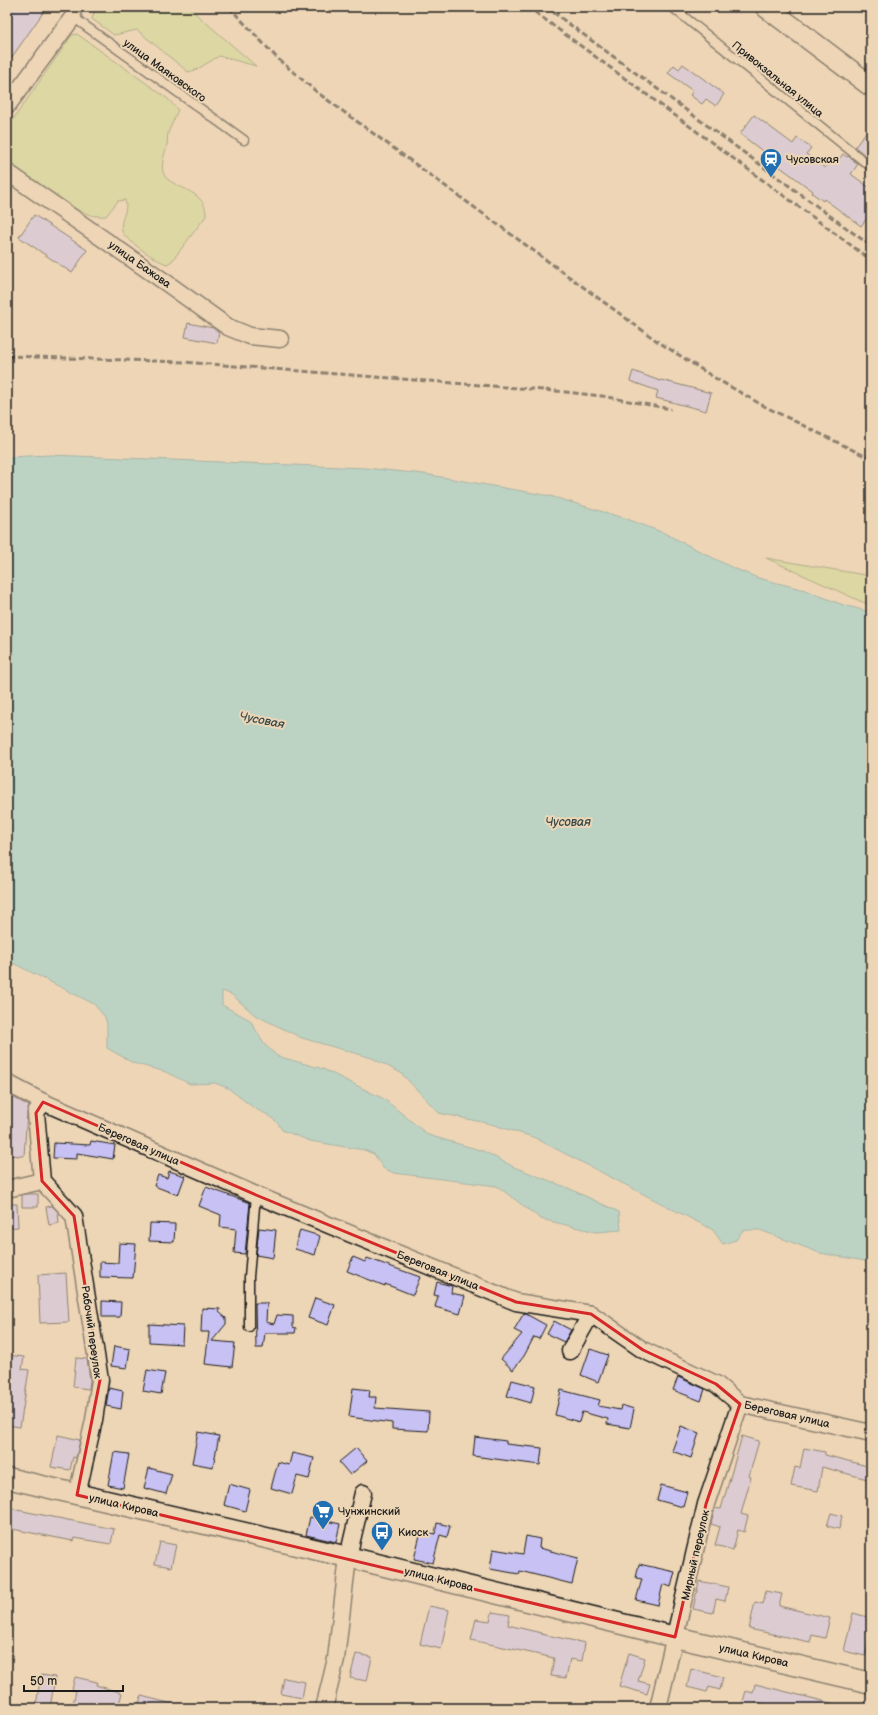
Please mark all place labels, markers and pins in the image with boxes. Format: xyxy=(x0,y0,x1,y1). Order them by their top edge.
station icon: Чусовская xyxy=(758,146,784,179)
place label: Чусовская xyxy=(786,153,839,166)
supermarket icon: Чунжинский xyxy=(310,1498,336,1531)
place label: Чунжинский xyxy=(338,1505,400,1518)
bus stop icon: Киоск xyxy=(369,1519,395,1552)
place label: Киоск xyxy=(398,1526,428,1539)

